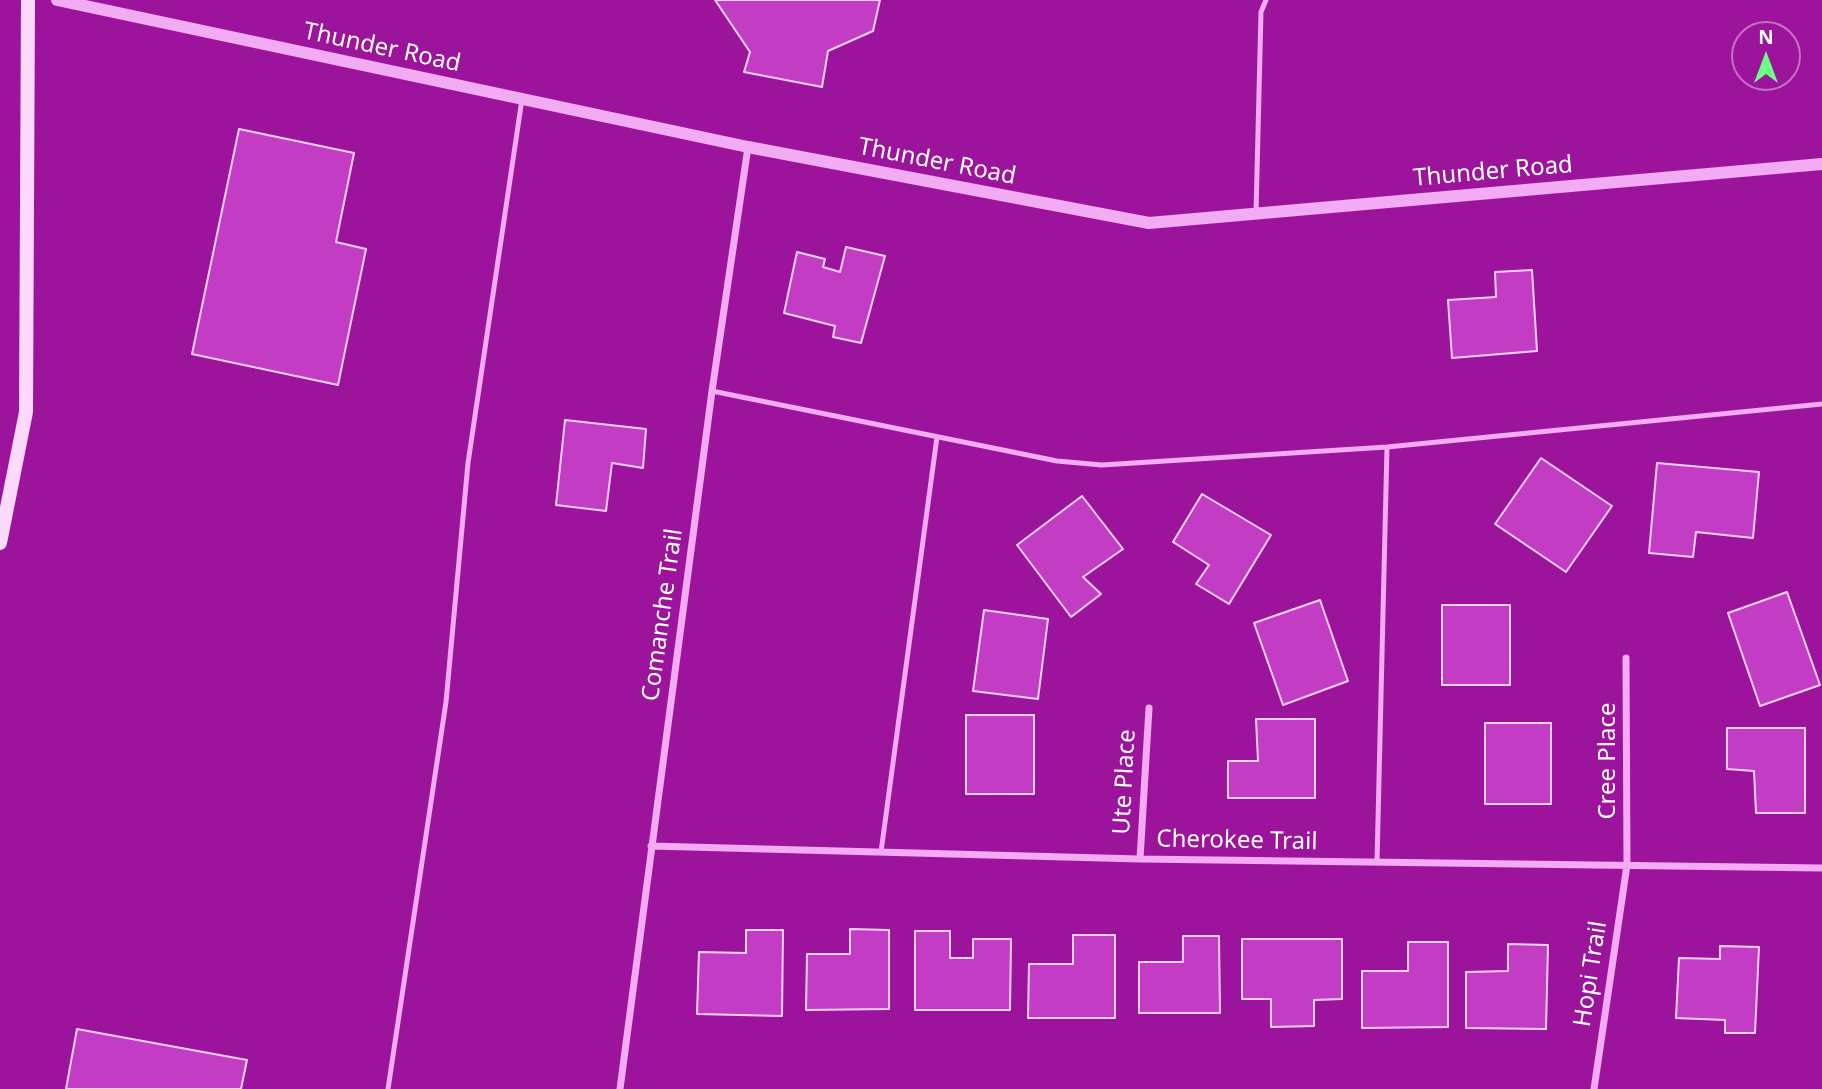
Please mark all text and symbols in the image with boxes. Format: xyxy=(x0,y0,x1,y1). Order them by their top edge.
street label: Thunder Road xyxy=(301,17,463,79)
north arrow xyxy=(1731,21,1801,91)
text: N xyxy=(1758,24,1774,50)
street label: Thunder Road xyxy=(856,133,1018,191)
street label: Thunder Road xyxy=(1412,151,1574,193)
street label: Comanche Trail xyxy=(637,527,689,703)
street label: Cree Place xyxy=(1594,702,1622,820)
street label: Ute Place xyxy=(1108,729,1142,835)
street label: Cherokee Trail xyxy=(1156,825,1318,857)
street label: Hopi Trail xyxy=(1568,919,1614,1029)

